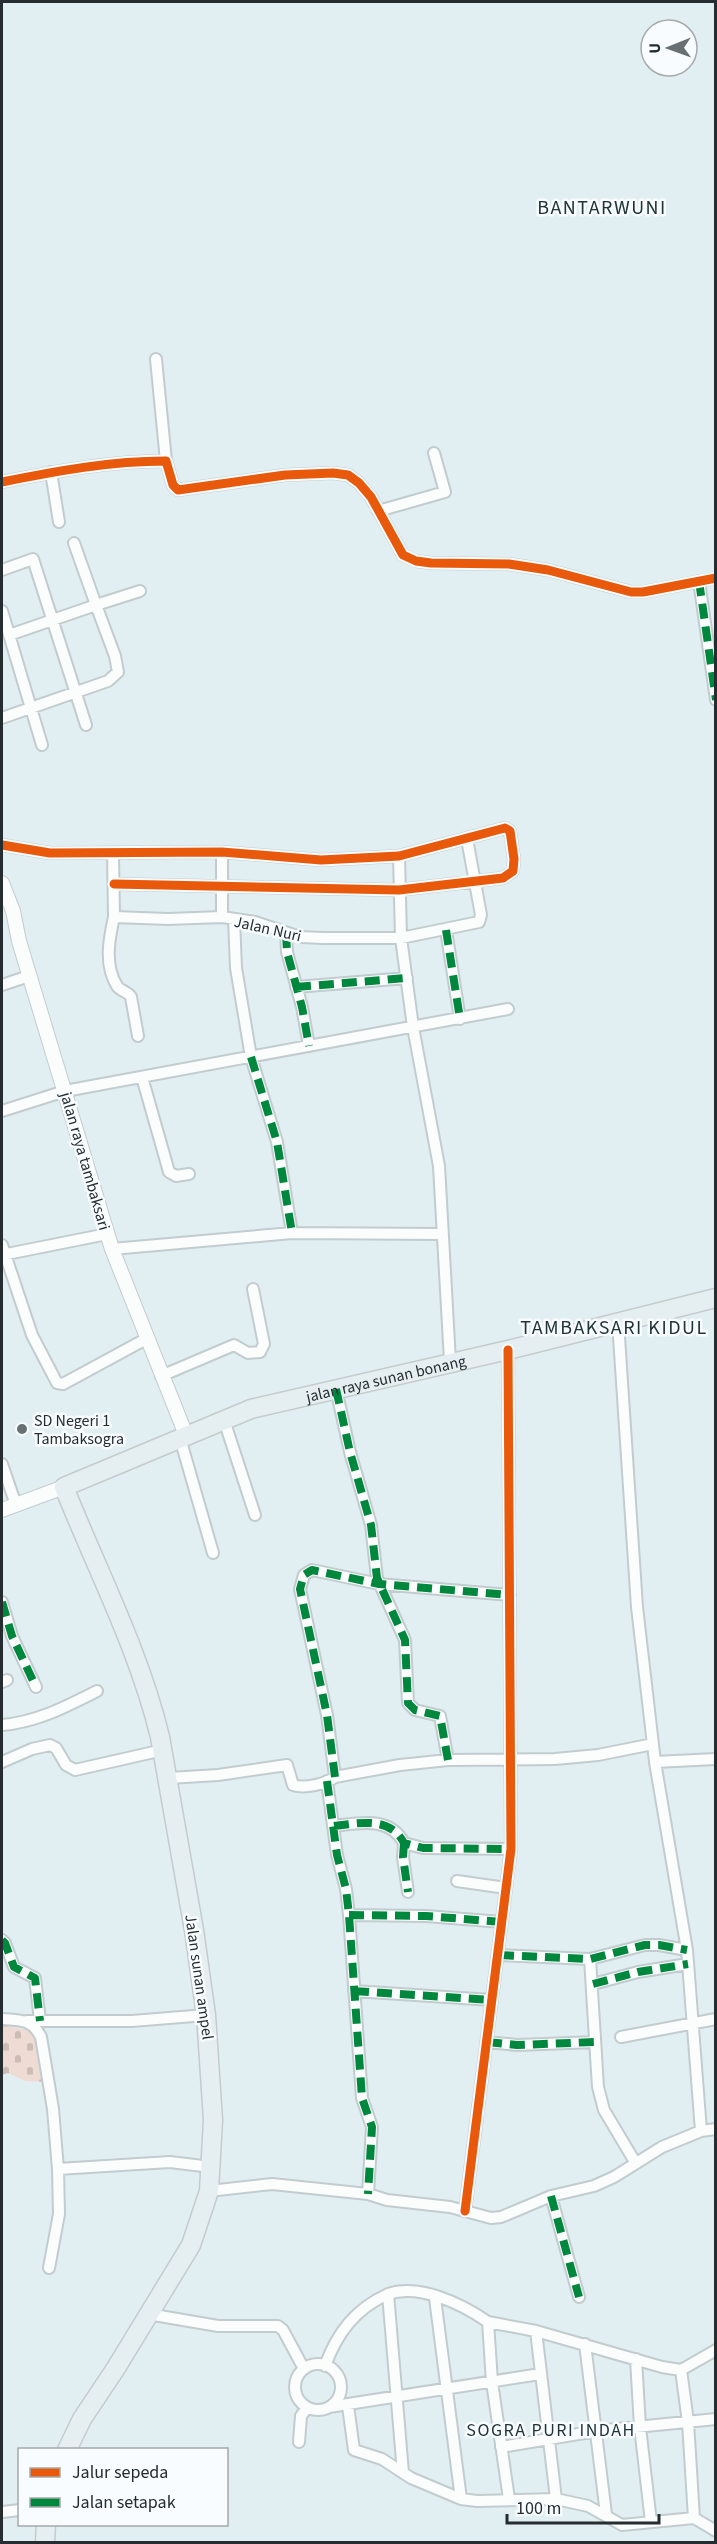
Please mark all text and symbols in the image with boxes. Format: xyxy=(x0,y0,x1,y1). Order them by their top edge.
north arrow xyxy=(639,18,699,78)
text: U xyxy=(644,43,666,54)
district label: BANTARWUNI xyxy=(537,194,667,222)
street label: Jalan Nuri xyxy=(232,911,304,947)
street label: jalan raya tambaksari xyxy=(54,1089,115,1233)
district label: TAMBAKSARI KIDUL xyxy=(520,1314,708,1342)
street label: jalan raya sunan bonang xyxy=(303,1350,468,1408)
place label: SD Negeri 1 Tambaksogra xyxy=(34,1410,124,1450)
marker: SD Negeri 1 Tambaksogra xyxy=(15,1422,29,1436)
street label: Jalan sunan ampel xyxy=(179,1913,219,2041)
district label: SOGRA PURI INDAH xyxy=(466,2418,636,2443)
legend xyxy=(18,2448,228,2526)
text: Jalur sepeda xyxy=(72,2460,168,2485)
scale bar xyxy=(507,2487,658,2525)
text: Jalan setapak xyxy=(72,2490,176,2515)
text: 100 m xyxy=(516,2496,561,2521)

